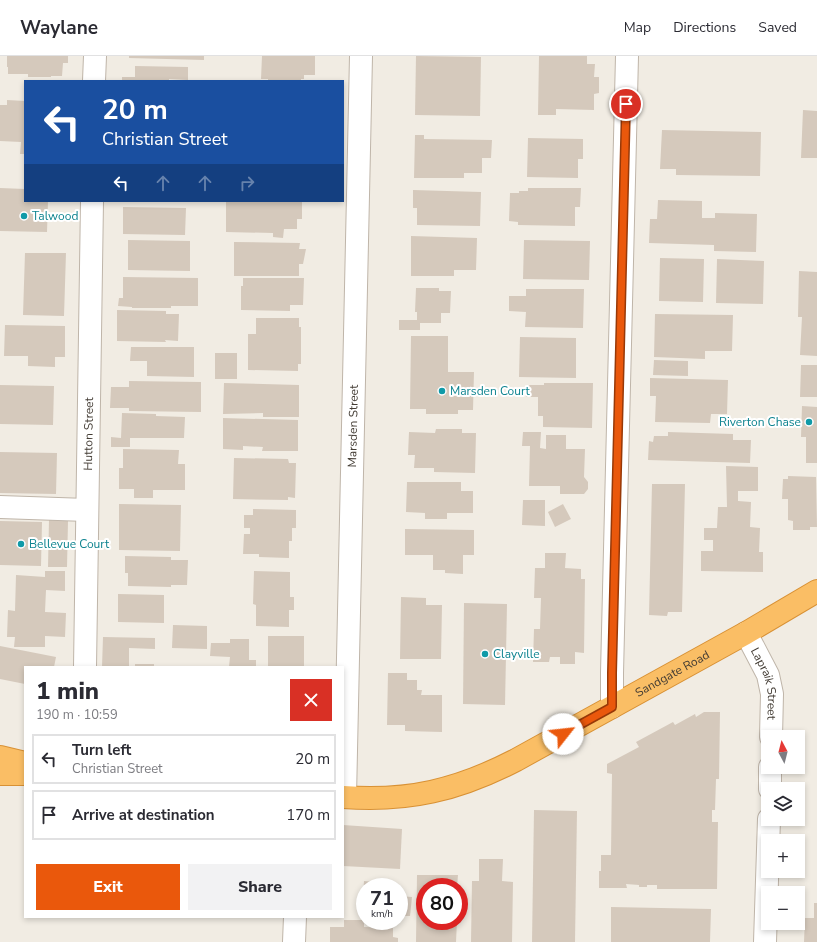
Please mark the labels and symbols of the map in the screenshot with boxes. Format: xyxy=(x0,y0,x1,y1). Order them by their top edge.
pin xyxy=(609,87,643,121)
place label: Talwood xyxy=(32,208,78,224)
marker: Talwood xyxy=(19,211,29,221)
place label: Marsden Court xyxy=(450,383,531,399)
street label: Marsden Street xyxy=(344,384,362,468)
marker: Marsden Court xyxy=(437,386,447,396)
street label: Hutton Street xyxy=(80,396,97,471)
place label: Riverton Chase xyxy=(719,414,801,430)
marker: Riverton Chase xyxy=(804,417,814,427)
place label: Bellevue Court xyxy=(29,536,110,552)
marker: Bellevue Court xyxy=(16,539,26,549)
street label: Lapraik Street xyxy=(747,645,780,721)
place label: Clayville xyxy=(493,646,540,662)
street label: Sandgate Road xyxy=(632,647,712,701)
marker: Clayville xyxy=(480,649,490,659)
position arrow xyxy=(542,713,584,755)
north arrow xyxy=(761,730,805,774)
speed limit sign: 80 xyxy=(416,878,468,930)

